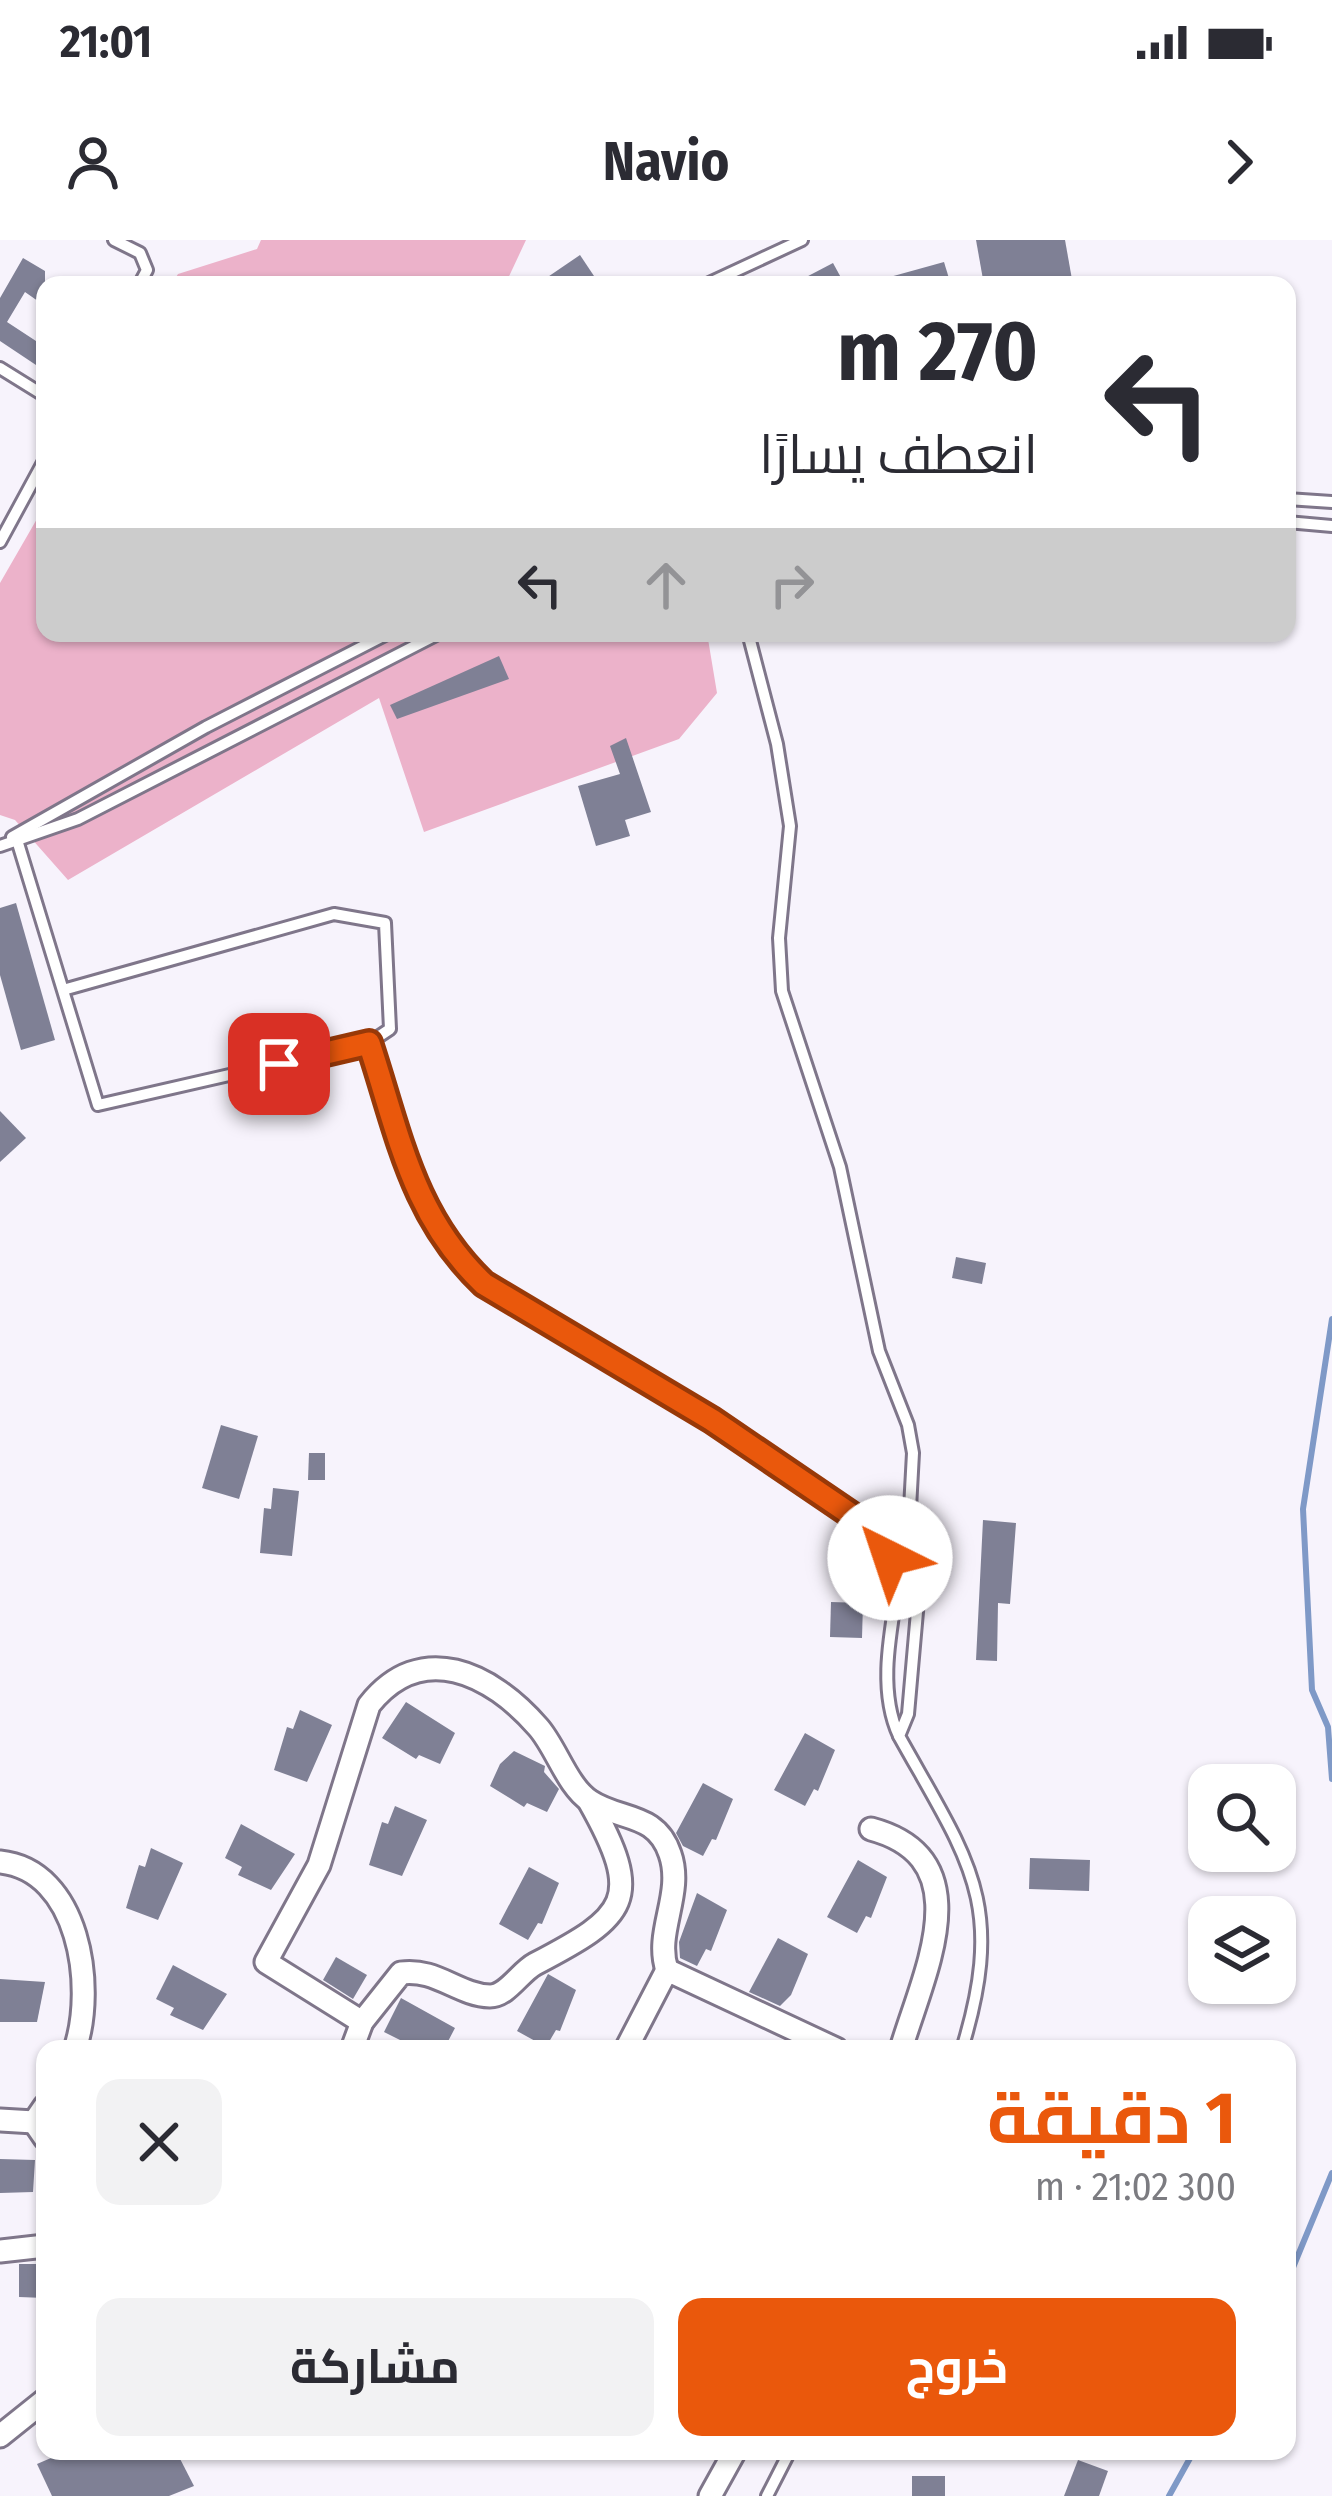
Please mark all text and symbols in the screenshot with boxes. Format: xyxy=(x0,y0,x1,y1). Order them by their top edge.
text: 21:01 xyxy=(60,15,152,69)
icon: person xyxy=(60,129,126,195)
icon: forward xyxy=(1206,129,1272,195)
text: Navio xyxy=(603,130,729,194)
text: 270 m xyxy=(837,301,1038,402)
icon: left xyxy=(1080,324,1236,480)
text: انعطف يسارًا xyxy=(759,423,1038,487)
icon: left xyxy=(507,552,573,618)
icon: ahead xyxy=(633,552,699,618)
icon: right xyxy=(759,552,825,618)
pin xyxy=(228,1013,330,1115)
icon: arrive xyxy=(246,1031,312,1097)
position arrow xyxy=(827,1495,953,1621)
map controls xyxy=(1188,1764,1296,2004)
button: search xyxy=(1188,1764,1296,1872)
button: layers xyxy=(1188,1896,1296,2004)
text: 1 دقيقة xyxy=(987,2076,1236,2162)
button: close xyxy=(96,2079,222,2205)
text: 300 m · 21:02 xyxy=(1035,2164,1236,2210)
button: مشاركة xyxy=(96,2298,654,2436)
button: خروج xyxy=(678,2298,1236,2436)

